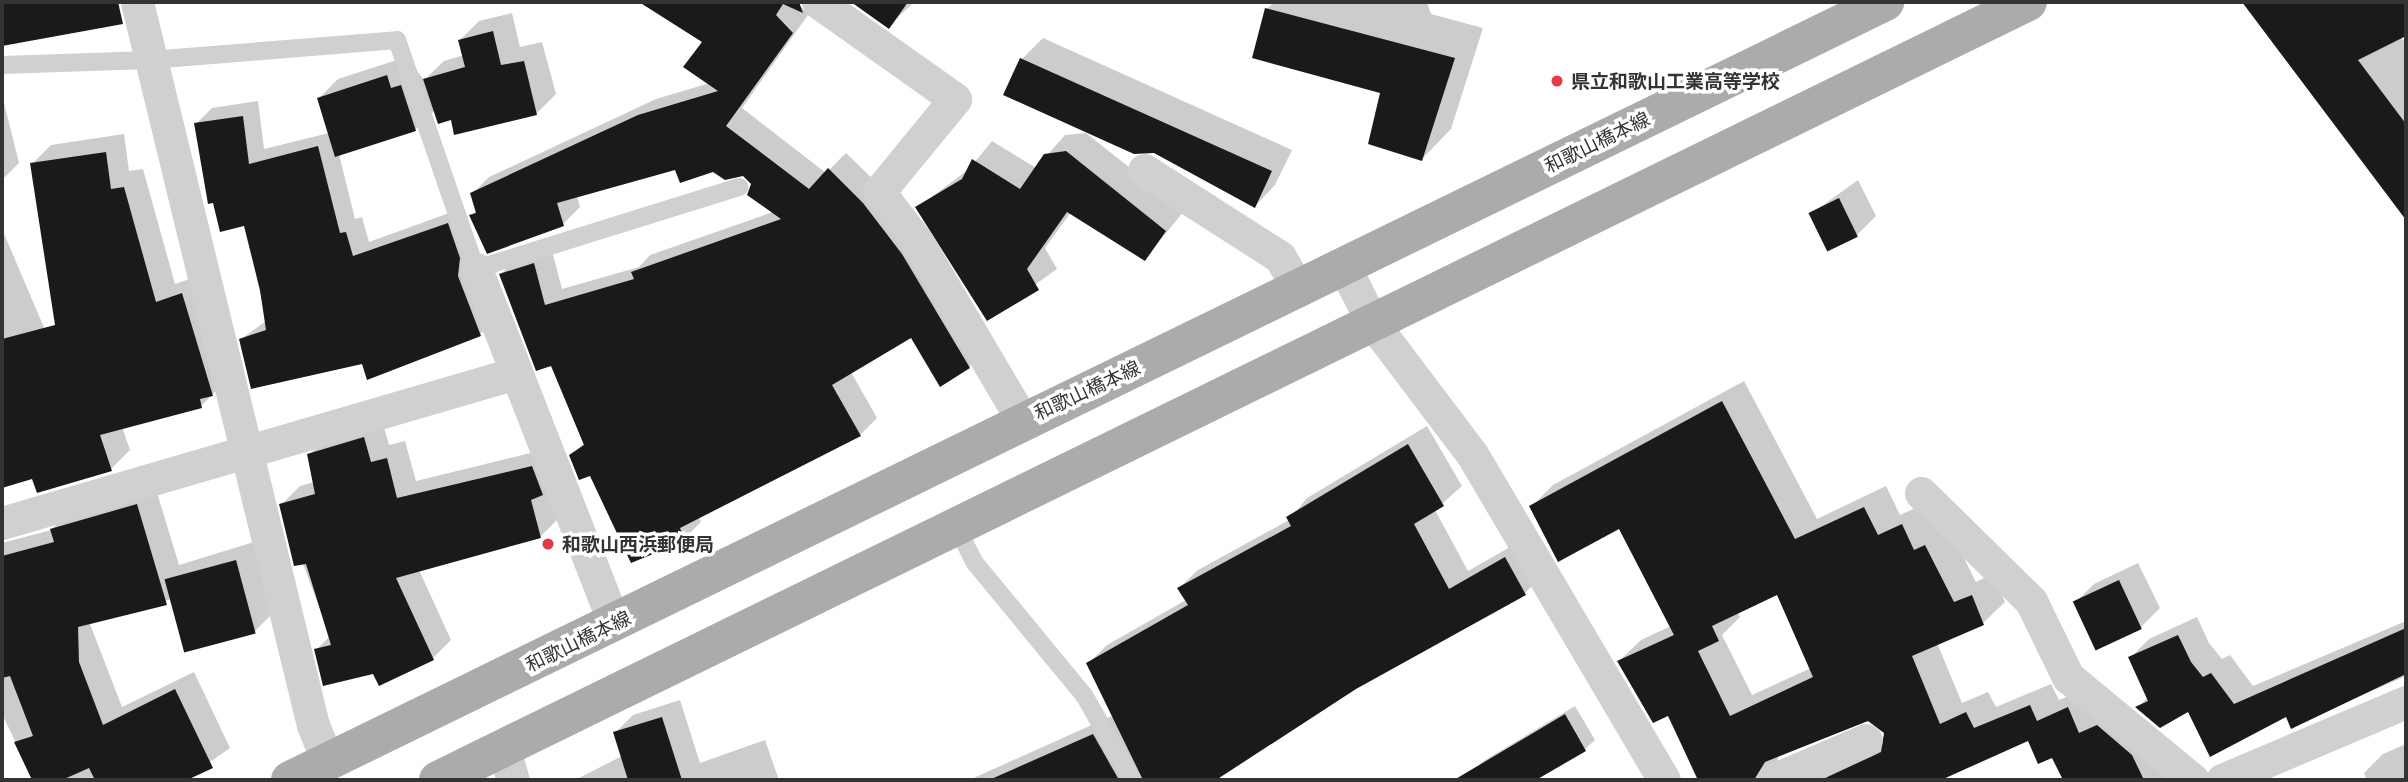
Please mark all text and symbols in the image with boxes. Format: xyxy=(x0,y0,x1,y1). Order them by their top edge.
place label: 県立和歌山工業高等学校 xyxy=(1571,70,1780,92)
marker: 県立和歌山工業高等学校 xyxy=(1549,73,1565,89)
street label: 和歌山橋本線 xyxy=(1541,107,1653,177)
street label: 和歌山橋本線 xyxy=(1031,356,1143,424)
place label: 和歌山西浜郵便局 xyxy=(562,533,714,555)
marker: 和歌山西浜郵便局 xyxy=(540,536,556,552)
street label: 和歌山橋本線 xyxy=(522,606,634,676)

